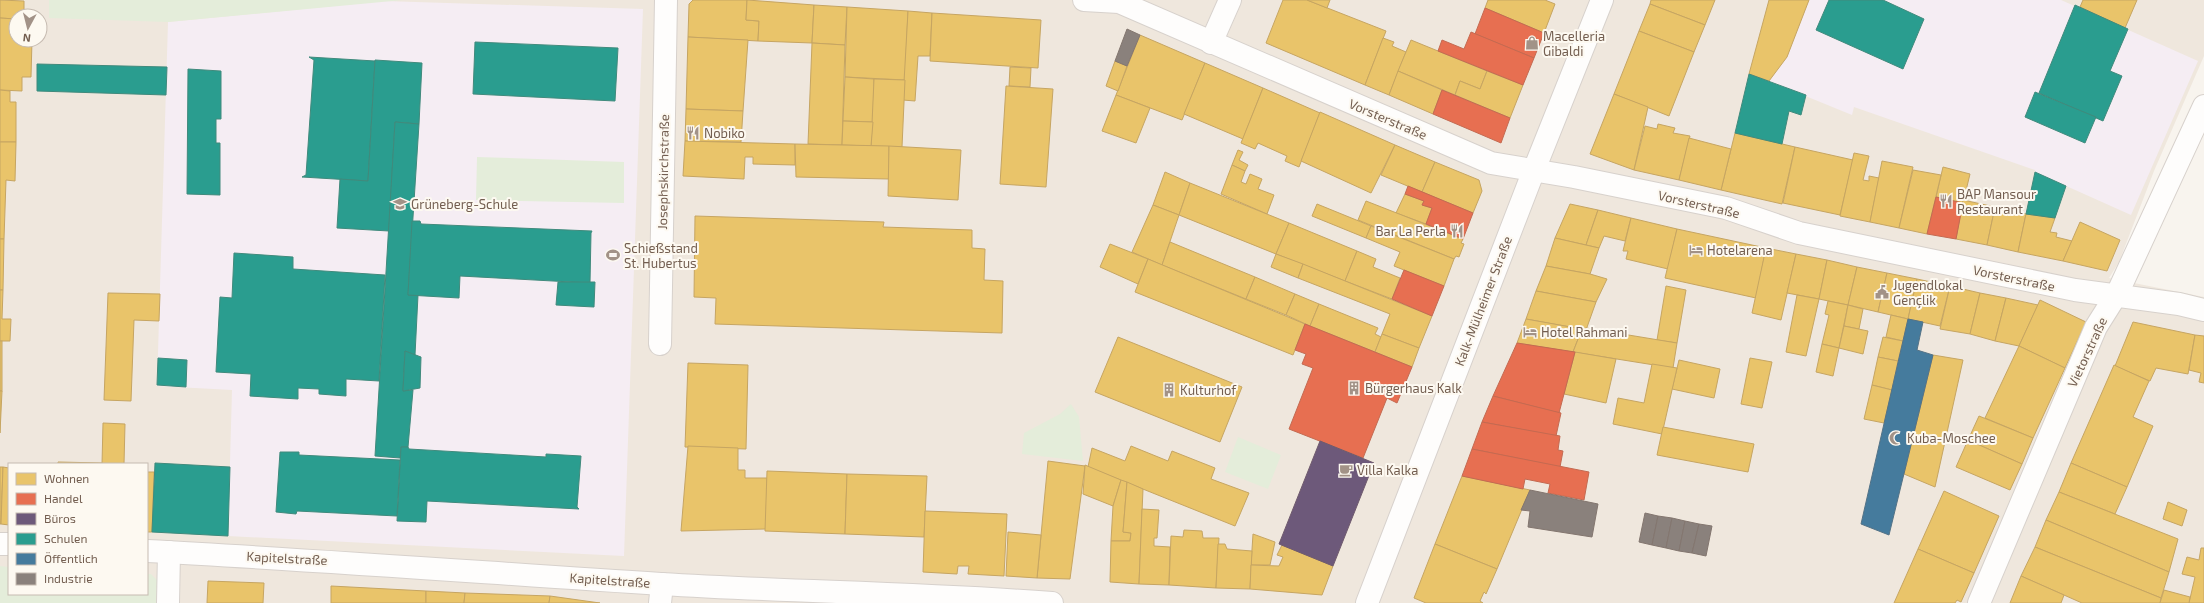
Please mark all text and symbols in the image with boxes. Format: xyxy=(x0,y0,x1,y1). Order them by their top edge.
north arrow xyxy=(8,8,48,48)
place label: Macelleria Gibaldi xyxy=(1543,28,1605,59)
text: N xyxy=(22,31,31,45)
shop icon: Macelleria Gibaldi xyxy=(1524,35,1540,51)
street label: Vorsterstraße xyxy=(1346,95,1430,143)
street label: Josephskirchstraße xyxy=(654,114,672,230)
restaurant icon: Nobiko xyxy=(685,125,701,141)
place label: Nobiko xyxy=(704,125,745,141)
place label: BAP Mansour Restaurant xyxy=(1957,186,2036,217)
street label: Vorsterstraße xyxy=(1657,187,1741,221)
restaurant icon: BAP Mansour Restaurant xyxy=(1938,193,1954,209)
school or university icon: Grüneberg-Schule xyxy=(392,196,408,212)
place label: Grüneberg-Schule xyxy=(411,196,518,212)
place label: Bar La Perla xyxy=(1375,223,1446,239)
restaurant icon: Bar La Perla xyxy=(1449,223,1465,239)
street label: Kalk-Mülheimer Straße xyxy=(1451,234,1515,368)
place label: Schießstand St. Hubertus xyxy=(624,240,698,271)
hotel icon: Hotelarena xyxy=(1688,242,1704,258)
place label: Hotelarena xyxy=(1707,242,1773,258)
sports icon: Schießstand St. Hubertus xyxy=(605,247,621,263)
street label: Vorsterstraße xyxy=(1972,262,2056,295)
place label: Jugendlokal Gençlik xyxy=(1893,277,1963,309)
public building icon: Jugendlokal Gençlik xyxy=(1874,284,1890,300)
street label: Vietorstraße xyxy=(2064,314,2110,390)
hotel icon: Hotel Rahmani xyxy=(1522,324,1538,340)
place label: Hotel Rahmani xyxy=(1541,324,1627,340)
building icon: Bürgerhaus Kalk xyxy=(1346,380,1362,396)
place label: Bürgerhaus Kalk xyxy=(1365,380,1462,396)
building icon: Kulturhof xyxy=(1161,382,1177,398)
place label: Kulturhof xyxy=(1180,382,1237,398)
mosque icon: Kuba-Moschee xyxy=(1888,430,1904,446)
place label: Kuba-Moschee xyxy=(1907,430,1996,446)
cafe icon: Villa Kalka xyxy=(1338,462,1354,478)
place label: Villa Kalka xyxy=(1357,462,1418,478)
legend xyxy=(8,463,148,595)
text: Wohnen xyxy=(44,471,89,485)
text: Handel xyxy=(44,491,83,505)
text: Büros xyxy=(44,511,76,525)
text: Schulen xyxy=(44,531,87,545)
street label: Kapitelstraße xyxy=(246,548,328,568)
text: Öffentlich xyxy=(44,551,98,565)
street label: Kapitelstraße xyxy=(569,569,651,591)
text: Industrie xyxy=(44,571,93,585)

